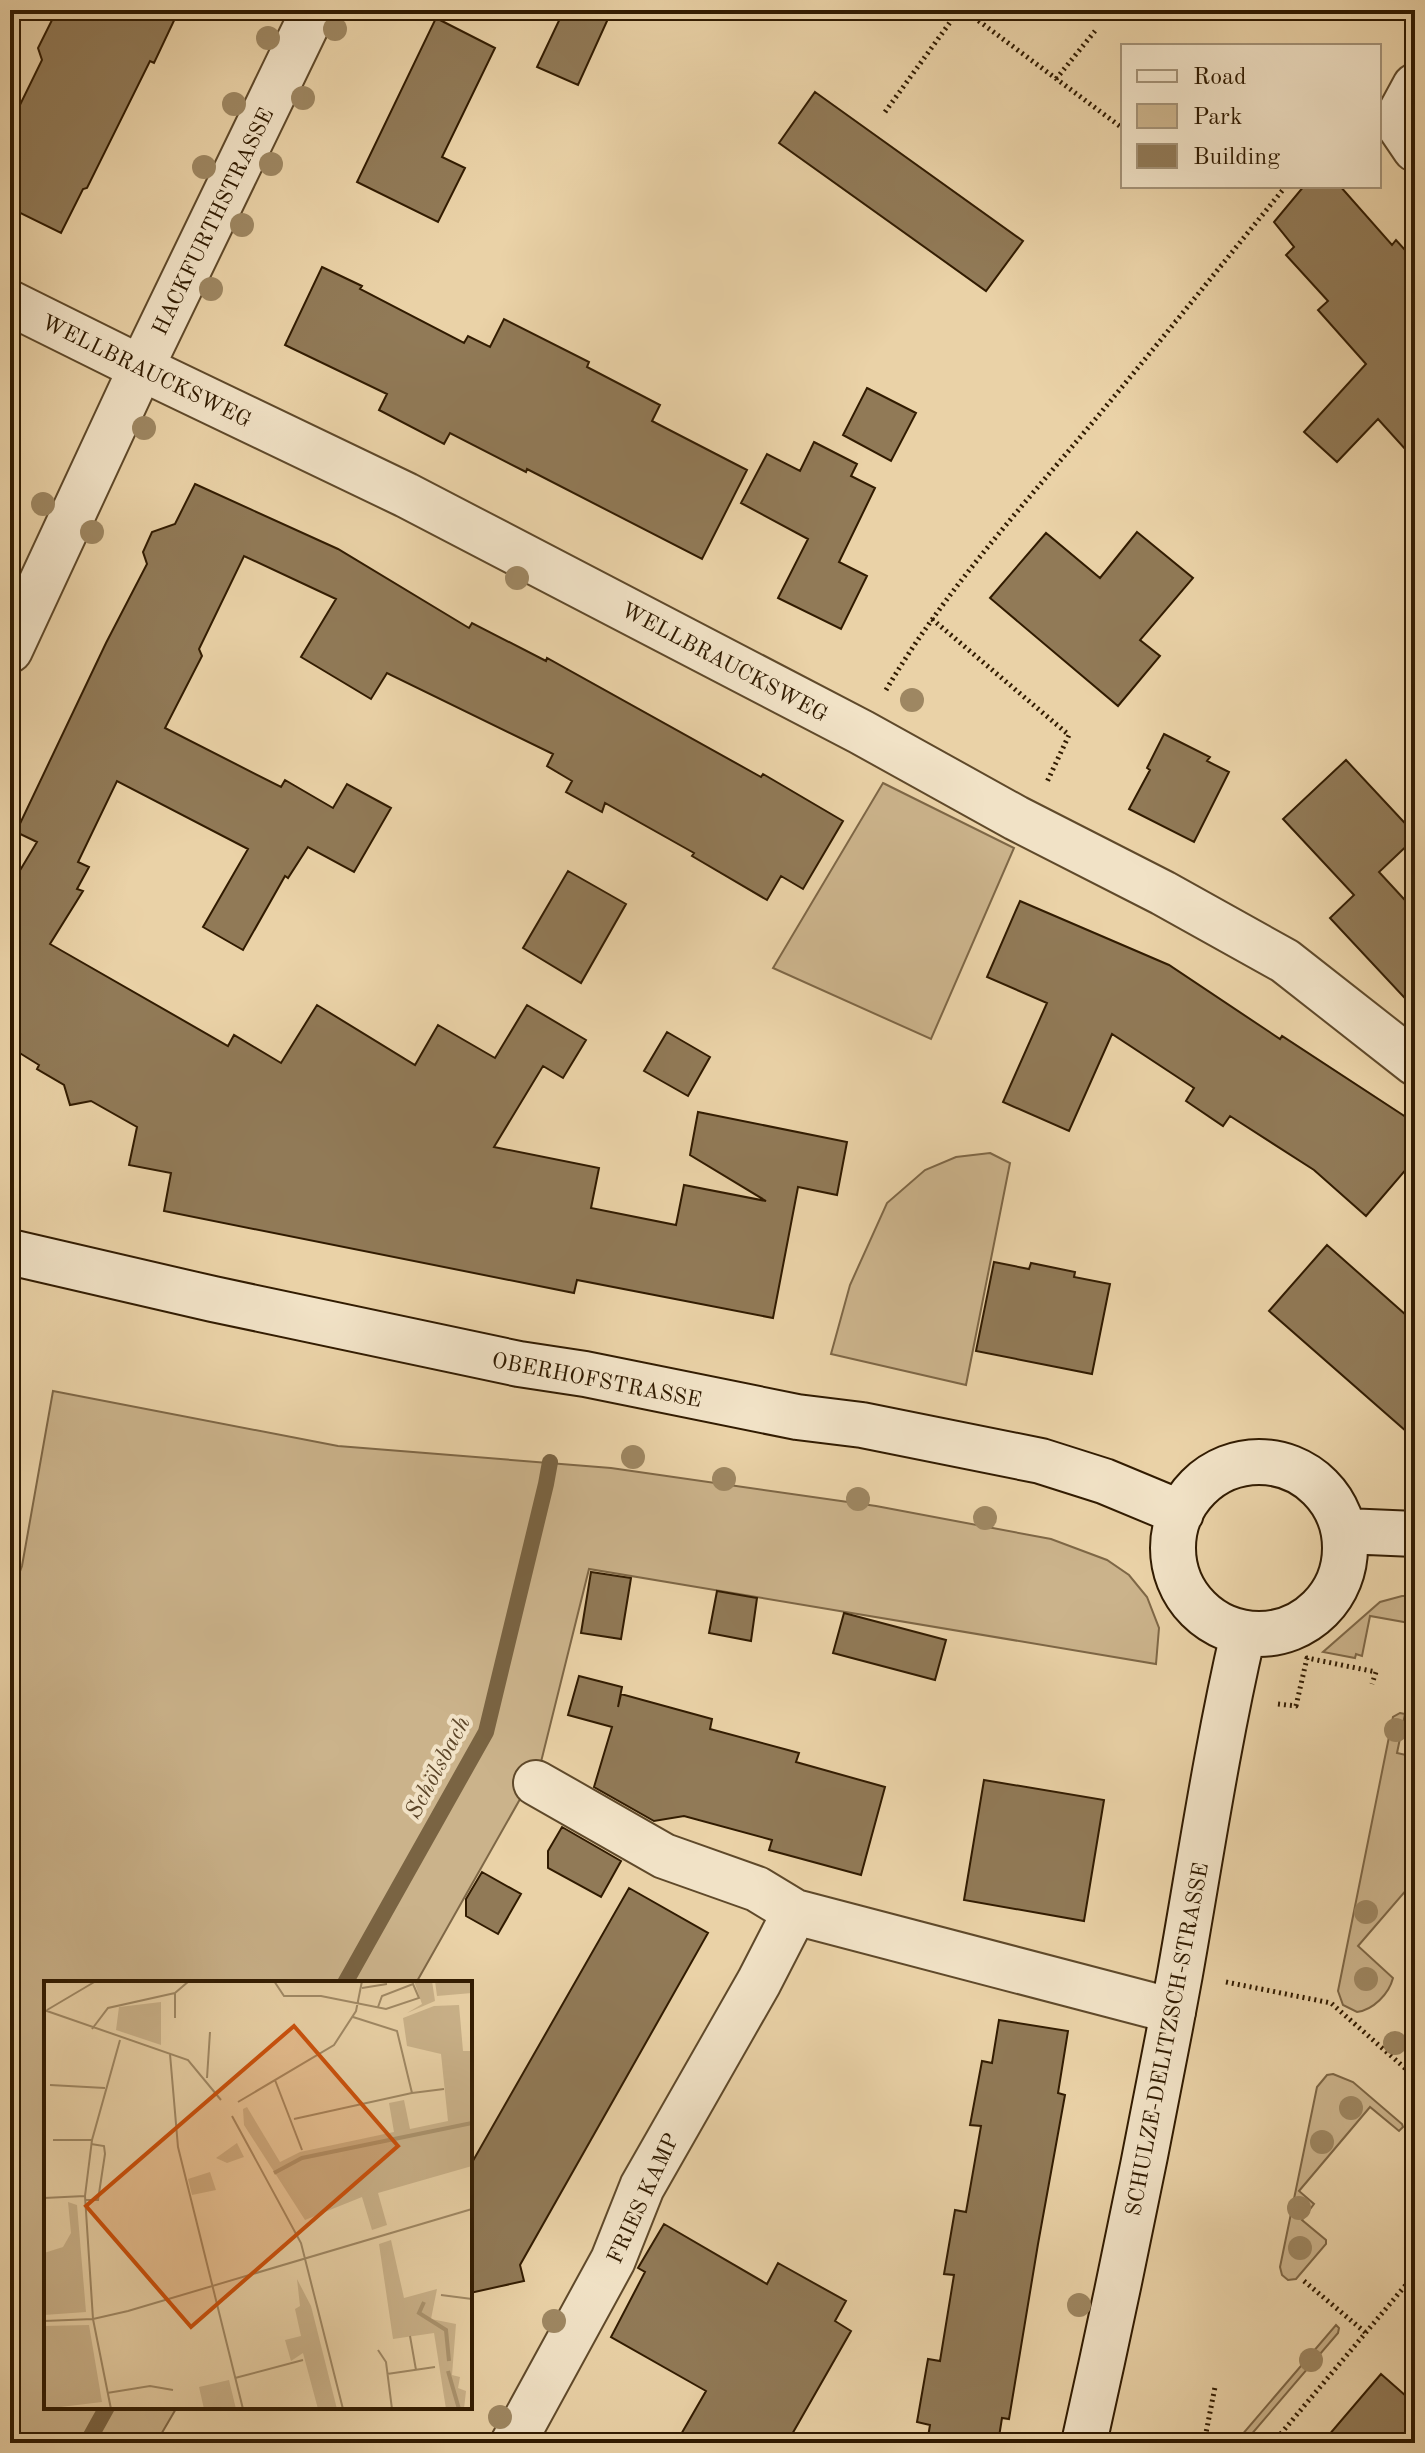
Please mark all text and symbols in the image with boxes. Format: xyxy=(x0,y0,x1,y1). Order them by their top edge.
legend xyxy=(1121,44,1381,188)
text: Road xyxy=(1193,66,1246,90)
street label: HACKFURTHSTRASSE xyxy=(149,105,278,339)
text: Park xyxy=(1193,106,1242,130)
text: Building xyxy=(1193,146,1280,170)
street label: WELLBRAUCKSWEG xyxy=(38,311,255,432)
street label: WELLBRAUCKSWEG xyxy=(617,599,831,727)
street label: OBERHOFSTRASSE xyxy=(490,1350,704,1412)
water label: Schölsbach xyxy=(402,1713,476,1823)
street label: SCHULZE-DELITZSCH-STRASSE xyxy=(1123,1861,1213,2218)
inset map xyxy=(44,1981,472,2409)
street label: FRIES KAMP xyxy=(604,2130,684,2267)

